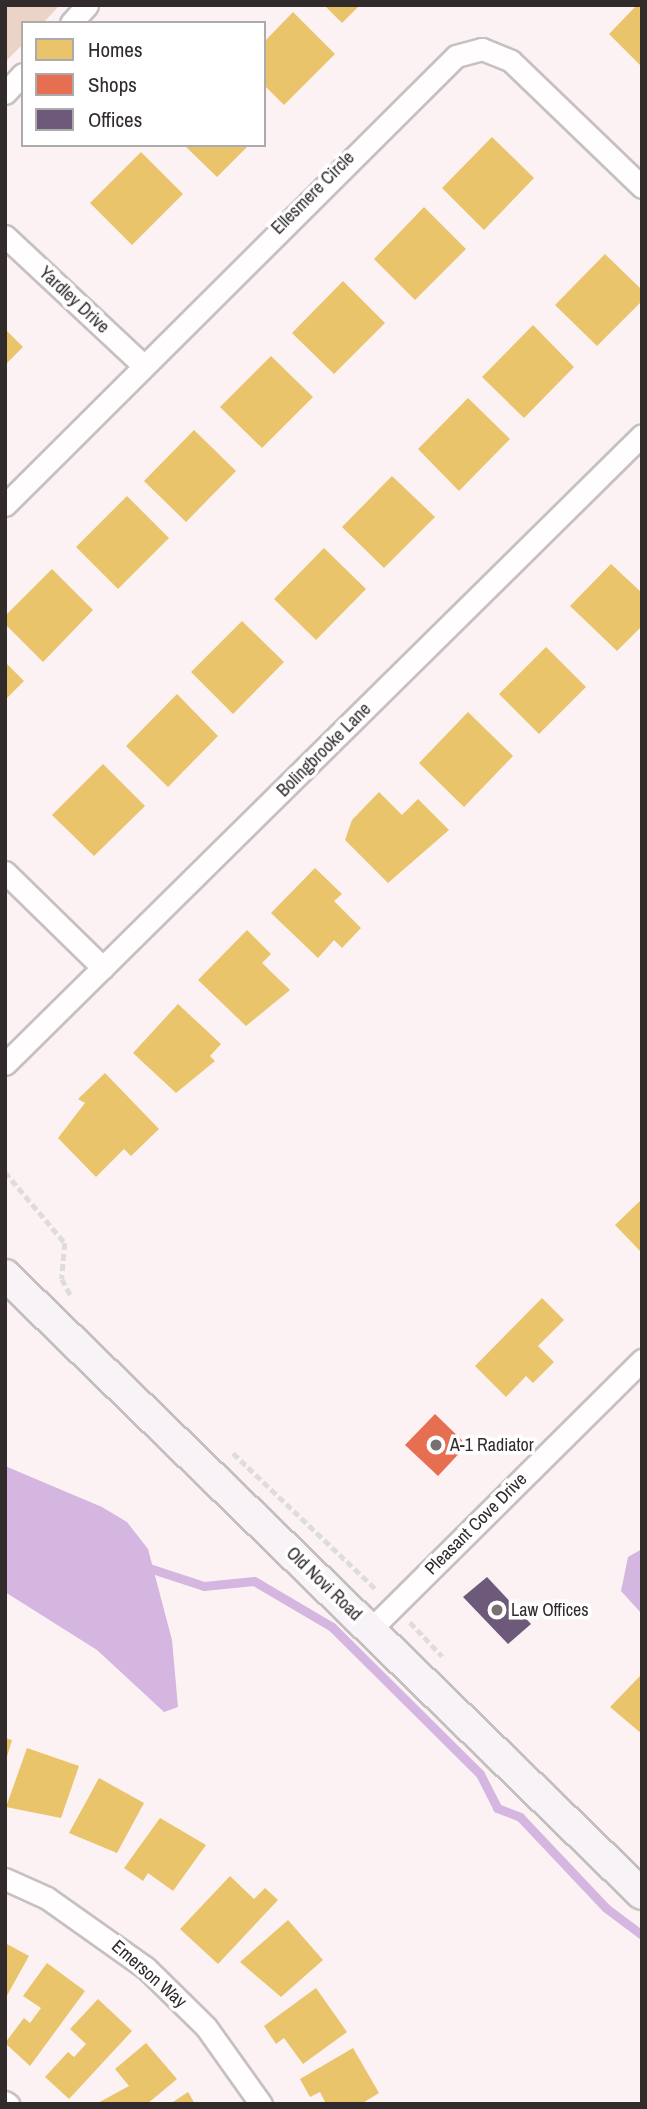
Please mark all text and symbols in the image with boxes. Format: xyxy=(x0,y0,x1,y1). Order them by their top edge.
legend xyxy=(21,21,266,147)
text: Homes xyxy=(88,35,143,64)
text: Shops xyxy=(88,70,137,99)
text: Offices xyxy=(88,105,142,134)
street label: Ellesmere Circle xyxy=(267,147,359,239)
street label: Yardley Drive xyxy=(34,262,114,338)
street label: Bolingbrooke Lane xyxy=(273,699,375,801)
place label: A-1 Radiator xyxy=(450,1434,534,1456)
marker: A-1 Radiator xyxy=(428,1437,444,1453)
street label: Pleasant Cove Drive xyxy=(421,1469,531,1579)
street label: Old Novi Road xyxy=(282,1543,366,1625)
place label: Law Offices xyxy=(511,1599,589,1621)
marker: Law Offices xyxy=(489,1602,505,1618)
street label: Emerson Way xyxy=(107,1936,191,2012)

